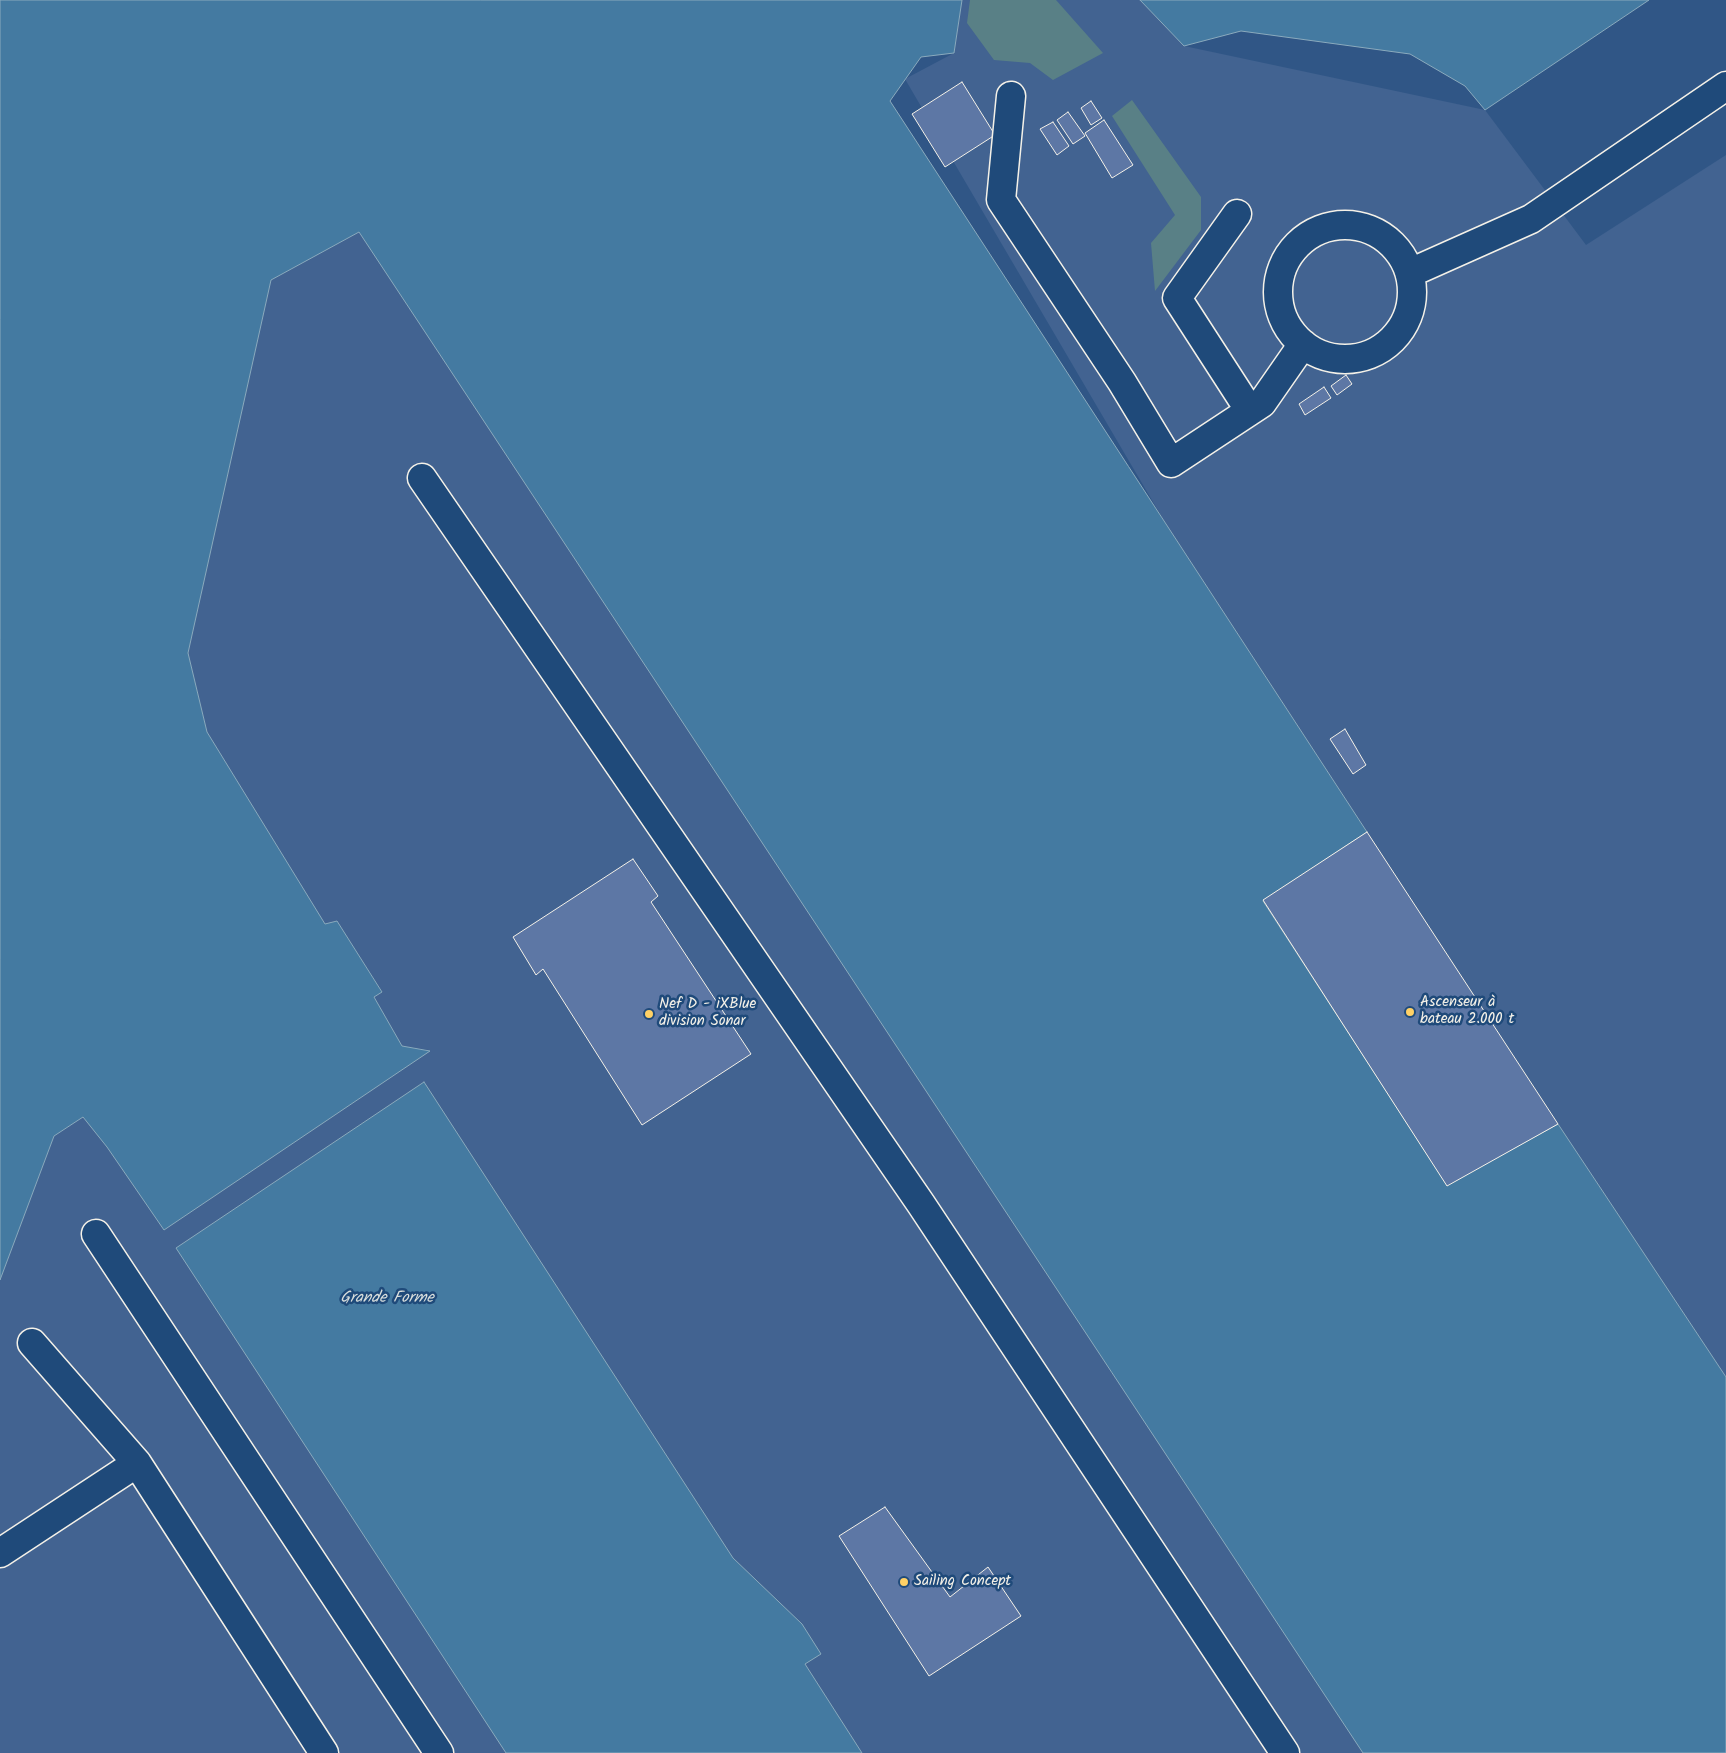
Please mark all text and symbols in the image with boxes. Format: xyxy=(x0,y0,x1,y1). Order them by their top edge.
place label: Ascenseur à bateau 2.000 t xyxy=(1420,994,1514,1029)
place label: Nef D - iXBlue division Sonar xyxy=(659,996,756,1031)
marker: Ascenseur à bateau 2.000 t xyxy=(1404,1006,1416,1018)
marker: Nef D - iXBlue division Sonar xyxy=(643,1008,655,1020)
water label: Grande Forme xyxy=(340,1289,434,1309)
place label: Sailing Concept xyxy=(914,1573,1011,1591)
marker: Sailing Concept xyxy=(898,1576,910,1588)

